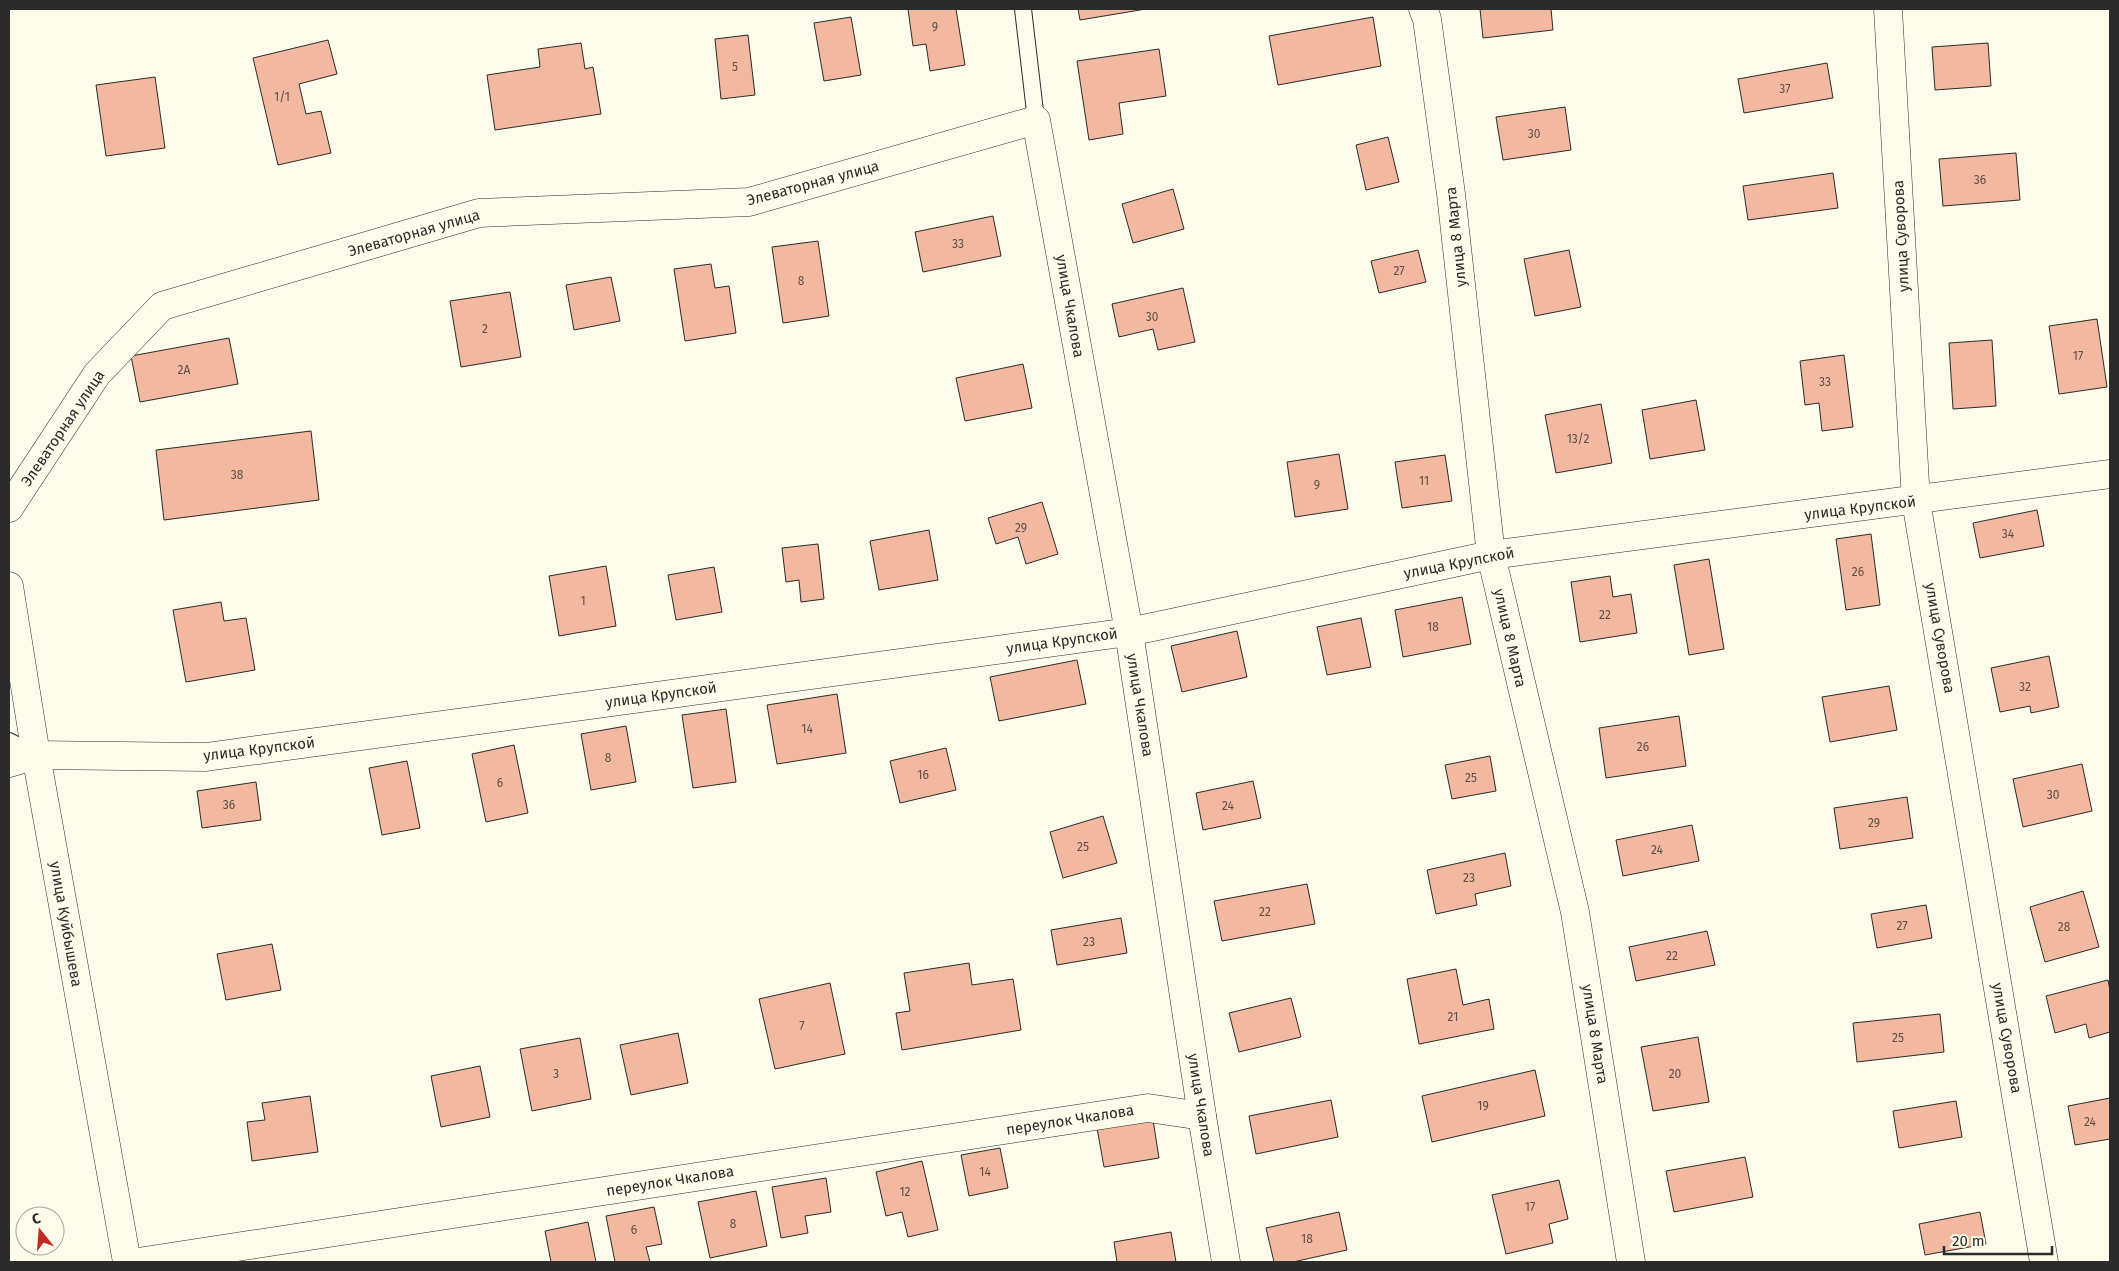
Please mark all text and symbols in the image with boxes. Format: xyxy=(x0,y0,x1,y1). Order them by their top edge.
house number: 9 xyxy=(932,20,938,34)
house number: 5 xyxy=(732,60,738,74)
house number: 37 xyxy=(1779,82,1791,96)
house number: 1/1 xyxy=(274,90,290,104)
house number: 30 xyxy=(1528,127,1541,141)
street label: Элеваторная улица xyxy=(745,157,881,209)
house number: 36 xyxy=(1974,173,1986,187)
street label: улица Суворова xyxy=(1889,180,1913,292)
street label: улица 8 Марта xyxy=(1442,186,1470,288)
street label: Элеваторная улица xyxy=(346,206,482,260)
house number: 33 xyxy=(952,237,964,251)
street label: улица Чкалова xyxy=(1052,253,1088,359)
house number: 27 xyxy=(1393,264,1405,278)
house number: 8 xyxy=(798,274,805,288)
house number: 30 xyxy=(1146,310,1159,324)
house number: 2 xyxy=(482,322,488,336)
house number: 17 xyxy=(2073,349,2083,363)
house number: 2А xyxy=(178,363,191,377)
street label: Элеваторная улица xyxy=(17,367,109,489)
house number: 33 xyxy=(1819,375,1831,389)
house number: 13/2 xyxy=(1567,432,1589,446)
house number: 38 xyxy=(231,468,244,482)
house number: 11 xyxy=(1419,474,1429,488)
house number: 9 xyxy=(1314,478,1320,492)
street label: улица Крупской xyxy=(1803,492,1917,524)
house number: 29 xyxy=(1015,521,1027,535)
house number: 34 xyxy=(2002,527,2015,541)
street label: улица Крупской xyxy=(1402,543,1516,583)
house number: 26 xyxy=(1852,565,1864,579)
street label: улица Суворова xyxy=(1921,581,1959,695)
street label: улица 8 Марта xyxy=(1490,587,1530,689)
house number: 1 xyxy=(580,594,586,608)
house number: 22 xyxy=(1599,608,1611,622)
house number: 18 xyxy=(1427,620,1439,634)
street label: улица Крупской xyxy=(1005,624,1119,658)
street label: улица Чкалова xyxy=(1123,652,1157,758)
street label: улица Крупской xyxy=(604,678,718,712)
house number: 32 xyxy=(2019,680,2031,694)
house number: 14 xyxy=(801,722,813,736)
street label: улица Крупской xyxy=(202,733,316,765)
house number: 26 xyxy=(1637,740,1649,754)
house number: 8 xyxy=(605,751,612,765)
house number: 16 xyxy=(917,768,929,782)
house number: 25 xyxy=(1465,771,1477,785)
house number: 6 xyxy=(497,776,503,790)
house number: 30 xyxy=(2047,788,2060,802)
house number: 36 xyxy=(223,798,235,812)
house number: 24 xyxy=(1222,799,1235,813)
house number: 29 xyxy=(1868,816,1880,830)
house number: 25 xyxy=(1077,840,1089,854)
house number: 24 xyxy=(1651,843,1664,857)
street label: улица Куйбышева xyxy=(46,860,86,988)
house number: 23 xyxy=(1463,871,1475,885)
house number: 22 xyxy=(1259,905,1271,919)
house number: 27 xyxy=(1896,919,1908,933)
house number: 28 xyxy=(2058,920,2071,934)
house number: 23 xyxy=(1083,935,1095,949)
house number: 22 xyxy=(1666,949,1678,963)
street label: улица Суворова xyxy=(1988,981,2026,1095)
street label: улица 8 Марта xyxy=(1578,983,1612,1085)
house number: 21 xyxy=(1448,1010,1458,1024)
house number: 7 xyxy=(799,1019,805,1033)
house number: 25 xyxy=(1892,1031,1904,1045)
street label: улица Чкалова xyxy=(1184,1052,1218,1158)
house number: 3 xyxy=(553,1067,559,1081)
house number: 20 xyxy=(1669,1067,1682,1081)
house number: 19 xyxy=(1477,1099,1489,1113)
street label: переулок Чкалова xyxy=(1005,1101,1135,1139)
house number: 24 xyxy=(2084,1115,2097,1129)
street label: переулок Чкалова xyxy=(605,1162,735,1200)
house number: 14 xyxy=(979,1165,991,1179)
house number: 12 xyxy=(899,1185,911,1199)
house number: 17 xyxy=(1525,1200,1535,1214)
north arrow xyxy=(15,1206,65,1256)
text: С xyxy=(30,1210,43,1228)
house number: 8 xyxy=(730,1217,737,1231)
house number: 6 xyxy=(631,1223,637,1237)
scale bar xyxy=(1944,1224,2052,1256)
house number: 18 xyxy=(1301,1232,1313,1246)
text: 20 m xyxy=(1952,1232,1985,1250)

